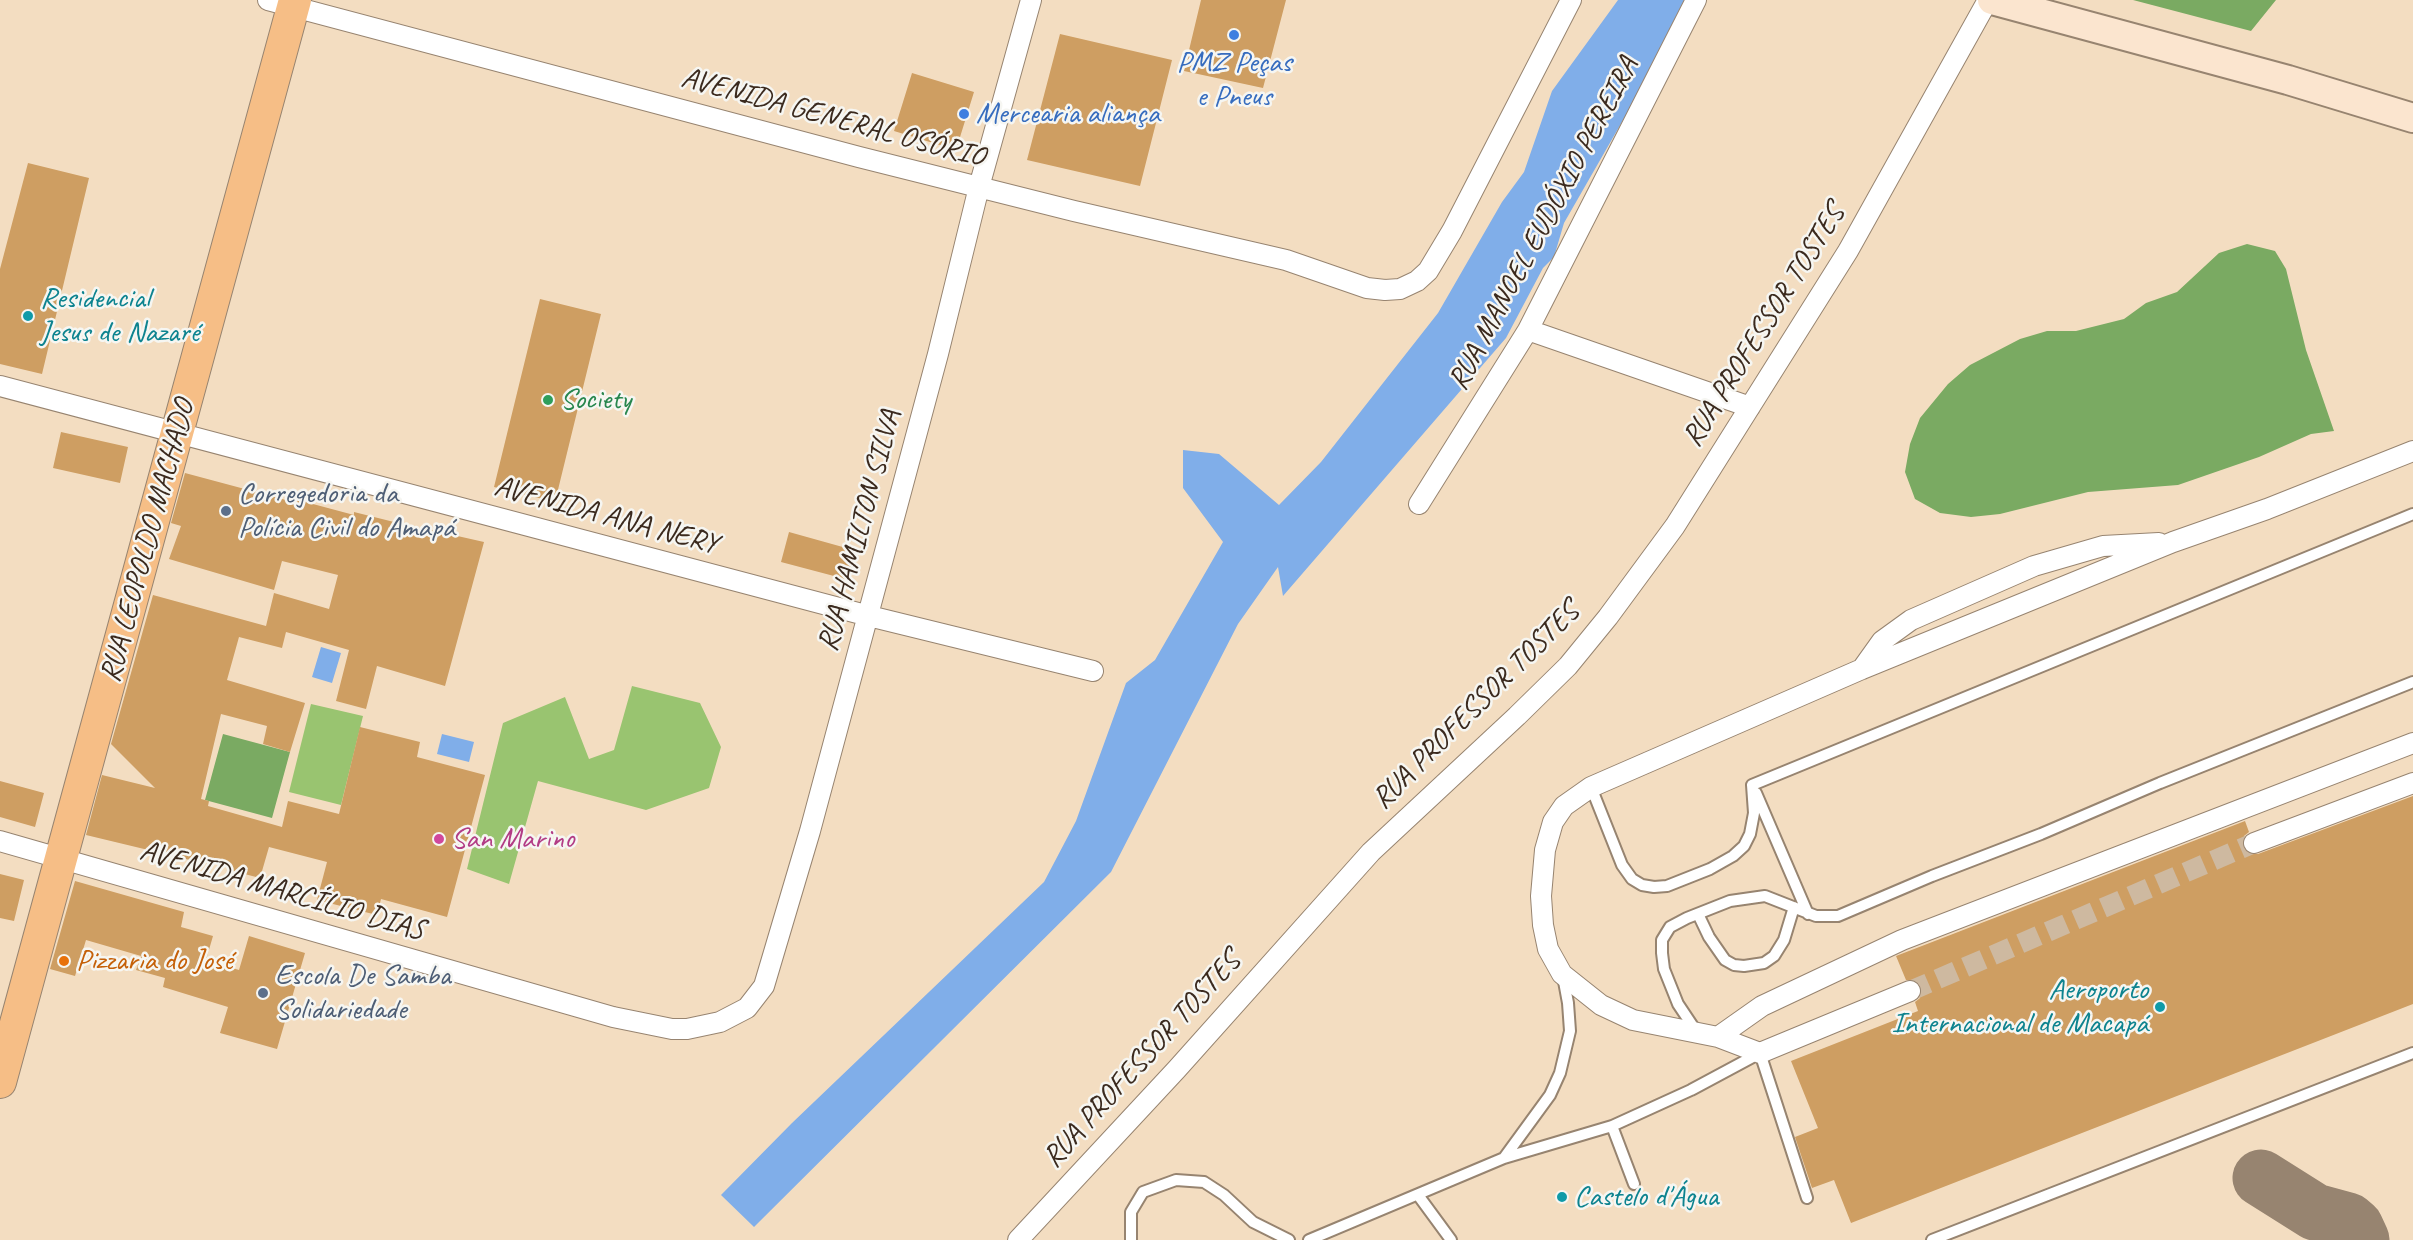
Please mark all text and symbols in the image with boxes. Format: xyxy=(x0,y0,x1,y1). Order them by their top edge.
marker: PMZ Peças e Pneus xyxy=(1227,28,1241,42)
place label: PMZ Peças e Pneus xyxy=(1177,45,1291,116)
street label: RUA MANOEL EUDÓXIO PEREIRA xyxy=(1441,52,1647,396)
street label: AVENIDA GENERAL OSÓRIO xyxy=(677,60,989,176)
place label: Mercearia aliança xyxy=(976,96,1160,132)
marker: Mercearia aliança xyxy=(957,107,971,121)
street label: RUA PROFESSOR TOSTES xyxy=(1675,198,1853,454)
place label: Residencial Jesus de Nazaré xyxy=(40,281,199,352)
marker: Residencial Jesus de Nazaré xyxy=(21,309,35,323)
place label: Society xyxy=(560,382,631,418)
marker: Society xyxy=(541,393,555,407)
street label: RUA LEOPOLDO MACHADO xyxy=(93,396,203,686)
street label: RUA HAMILTON SILVA xyxy=(811,407,909,655)
street label: AVENIDA ANA NERY xyxy=(490,469,722,563)
place label: Corregedoria da Polícia Civil do Amapá xyxy=(238,476,455,546)
marker: Corregedoria da Polícia Civil do Amapá xyxy=(219,504,233,518)
street label: RUA PROFESSOR TOSTES xyxy=(1365,595,1587,817)
place label: San Marino xyxy=(451,821,574,857)
marker: San Marino xyxy=(432,832,446,846)
street label: AVENIDA MARCÍLIO DIAS xyxy=(136,833,428,949)
place label: Pizzaria do José xyxy=(76,943,233,979)
street label: RUA PROFESSOR TOSTES xyxy=(1036,945,1248,1175)
marker: Pizzaria do José xyxy=(57,954,71,968)
place label: Escola De Samba Solidariedade xyxy=(275,958,450,1028)
place label: Aeroporto Internacional de Macapá xyxy=(1892,972,2148,1042)
marker: Escola De Samba Solidariedade xyxy=(256,986,270,1000)
marker: Aeroporto Internacional de Macapá xyxy=(2153,1000,2167,1014)
place label: Castelo d'Água xyxy=(1574,1179,1718,1215)
marker: Castelo d'Água xyxy=(1555,1190,1569,1204)

